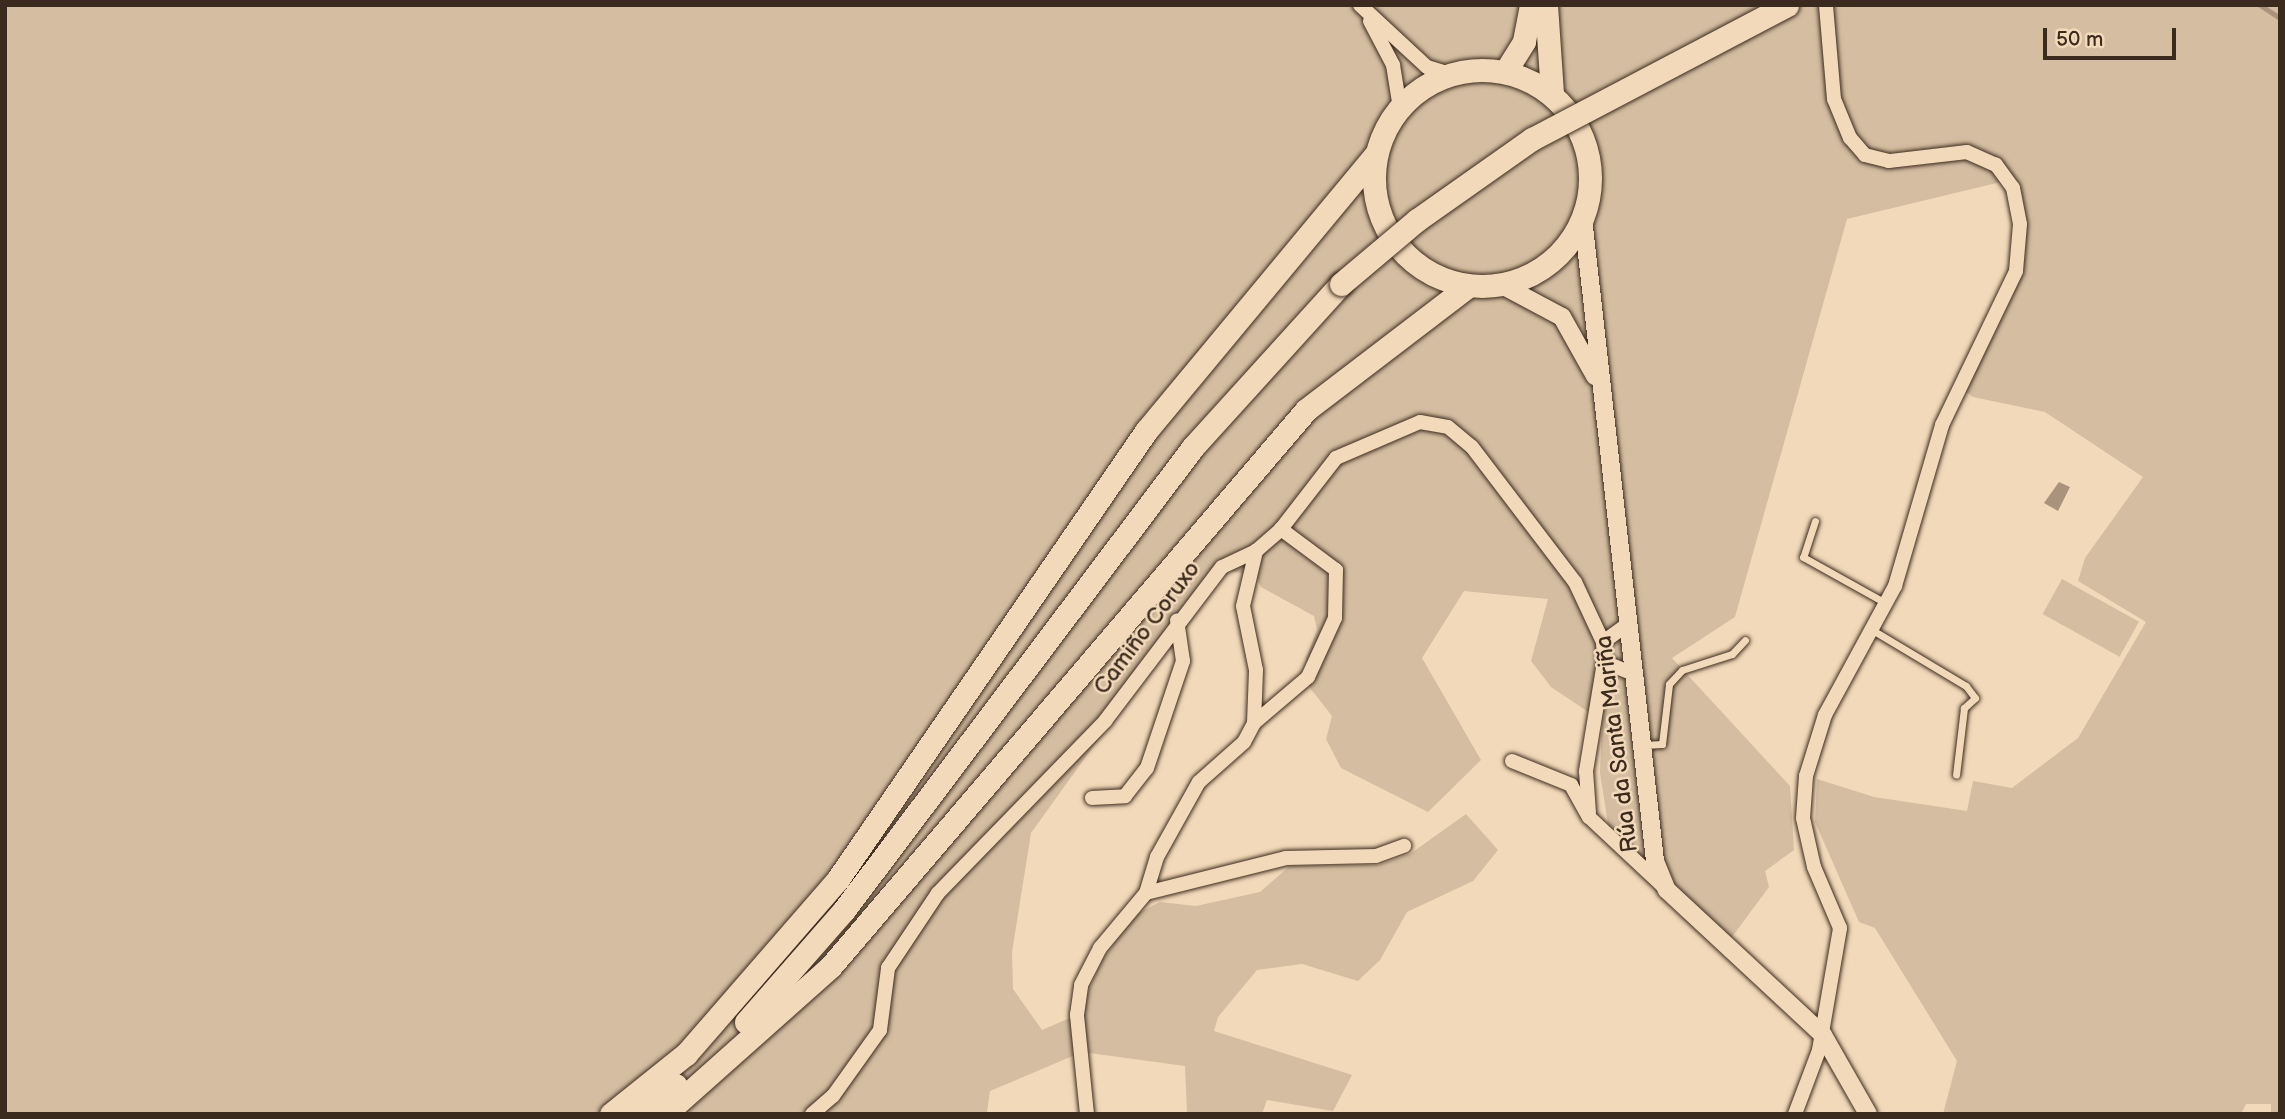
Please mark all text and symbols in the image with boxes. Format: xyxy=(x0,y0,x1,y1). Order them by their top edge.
scale bar xyxy=(2047,14,2180,58)
text: 50 m xyxy=(2056,27,2103,52)
street label: Camiño Coruxo xyxy=(1088,556,1206,700)
street label: Rúa da Santa Mariña xyxy=(1590,634,1644,854)

